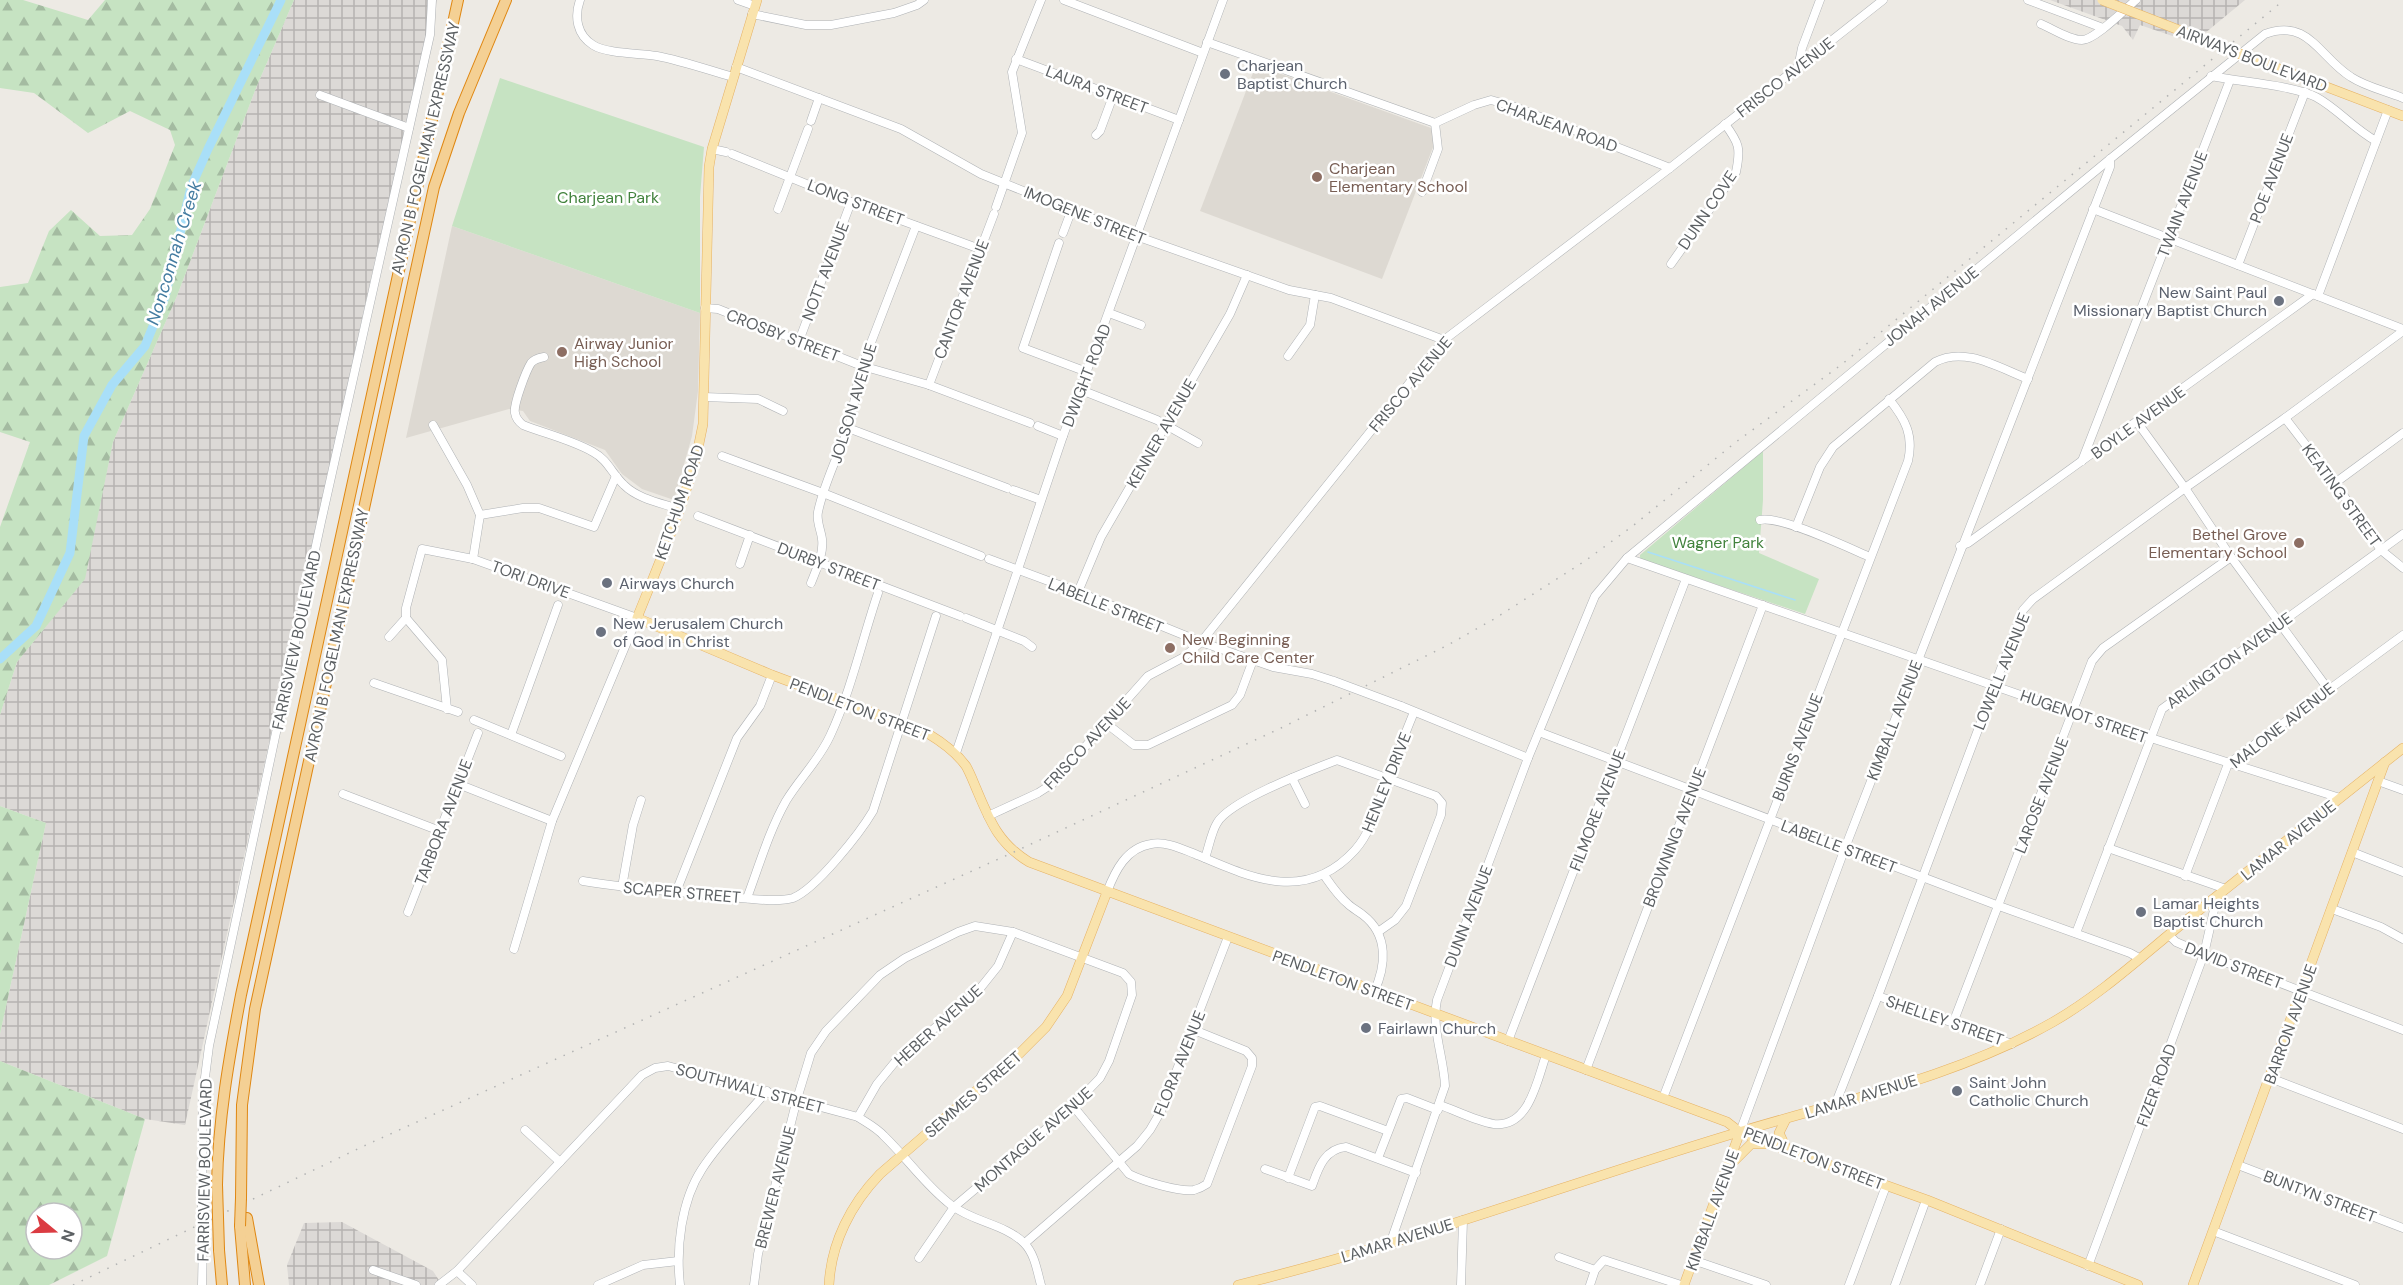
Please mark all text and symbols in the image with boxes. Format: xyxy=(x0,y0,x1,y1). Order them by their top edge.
street label: AVRON B FOGELMAN EXPRESSWAY xyxy=(386,20,465,277)
street label: AIRWAYS BOULEVARD xyxy=(2173,20,2330,97)
street label: FRISCO AVENUE xyxy=(1732,33,1838,122)
place label: Charjean Baptist Church xyxy=(1237,55,1347,94)
street label: LAURA STREET xyxy=(1043,60,1151,119)
marker: Charjean Baptist Church xyxy=(1218,67,1232,81)
street label: CHARJEAN ROAD xyxy=(1493,94,1621,157)
street label: POE AVENUE xyxy=(2245,130,2298,226)
street label: TWAIN AVENUE xyxy=(2153,148,2212,260)
place label: Charjean Elementary School xyxy=(1329,158,1467,197)
street label: DUNN COVE xyxy=(1673,167,1742,254)
marker: Charjean Elementary School xyxy=(1310,170,1324,184)
street label: LONG STREET xyxy=(805,174,907,231)
water label: Nonconnah Creek xyxy=(141,177,208,328)
street label: IMOGENE STREET xyxy=(1021,181,1149,249)
park label: Charjean Park xyxy=(557,187,659,208)
street label: NOTT AVENUE xyxy=(797,219,854,324)
street label: CANTOR AVENUE xyxy=(929,236,994,362)
street label: JONAH AVENUE xyxy=(1879,262,1983,351)
place label: New Saint Paul Missionary Baptist Church xyxy=(2073,282,2267,321)
marker: New Saint Paul Missionary Baptist Church xyxy=(2272,294,2286,308)
street label: CROSBY STREET xyxy=(723,304,843,367)
street label: DWIGHT ROAD xyxy=(1057,321,1116,430)
street label: FRISCO AVENUE xyxy=(1364,332,1457,436)
place label: Airway Junior High School xyxy=(574,333,674,372)
street label: JOLSON AVENUE xyxy=(825,340,882,466)
marker: Airway Junior High School xyxy=(555,345,569,359)
street label: KENNER AVENUE xyxy=(1122,375,1201,492)
street label: BOYLE AVENUE xyxy=(2087,381,2190,464)
street label: KEATING STREET xyxy=(2297,440,2386,551)
street label: KETCHUM ROAD xyxy=(650,442,709,562)
street label: AVRON B FOGELMAN EXPRESSWAY xyxy=(299,506,374,764)
place label: Bethel Grove Elementary School xyxy=(2149,524,2287,563)
park label: Wagner Park xyxy=(1672,532,1764,553)
marker: Bethel Grove Elementary School xyxy=(2292,536,2306,550)
street label: DURBY STREET xyxy=(775,537,883,596)
street label: FARRISVIEW BOULEVARD xyxy=(267,548,326,732)
street label: TORI DRIVE xyxy=(489,556,573,603)
place label: Airways Church xyxy=(619,573,734,594)
street label: LABELLE STREET xyxy=(1045,573,1167,638)
marker: Airways Church xyxy=(600,576,614,590)
street label: ARLINGTON AVENUE xyxy=(2162,608,2297,713)
street label: LOWELL AVENUE xyxy=(1968,610,2035,733)
place label: New Jerusalem Church of God in Christ xyxy=(613,613,783,652)
marker: New Jerusalem Church of God in Christ xyxy=(594,625,608,639)
place label: New Beginning Child Care Center xyxy=(1182,629,1314,668)
marker: New Beginning Child Care Center xyxy=(1163,641,1177,655)
street label: KIMBALL AVENUE xyxy=(1862,657,1927,783)
street label: PENDLETON STREET xyxy=(787,673,933,746)
street label: MALONE AVENUE xyxy=(2226,678,2339,773)
street label: HUGENOT STREET xyxy=(2017,685,2150,748)
street label: BURNS AVENUE xyxy=(1767,690,1828,804)
street label: FRISCO AVENUE xyxy=(1039,693,1135,794)
street label: HENLEY DRIVE xyxy=(1357,729,1416,835)
street label: LAROSE AVENUE xyxy=(2010,734,2073,856)
street label: FILMORE AVENUE xyxy=(1565,746,1630,874)
street label: TARBORA AVENUE xyxy=(410,756,477,888)
street label: BROWNING AVENUE xyxy=(1638,764,1711,910)
street label: LAMAR AVENUE xyxy=(2237,796,2340,885)
street label: LABELLE STREET xyxy=(1778,815,1900,878)
street label: DUNN AVENUE xyxy=(1439,862,1497,970)
street label: SCAPER STREET xyxy=(622,877,742,908)
place label: Lamar Heights Baptist Church xyxy=(2153,893,2263,932)
marker: Lamar Heights Baptist Church xyxy=(2134,905,2148,919)
street label: DAVID STREET xyxy=(2182,937,2286,994)
street label: PENDLETON STREET xyxy=(1269,945,1416,1016)
street label: BARRON AVENUE xyxy=(2259,961,2322,1087)
street label: HEBER AVENUE xyxy=(890,980,987,1071)
street label: SHELLEY STREET xyxy=(1883,990,2007,1050)
street label: FLORA AVENUE xyxy=(1149,1007,1210,1119)
place label: Fairlawn Church xyxy=(1378,1018,1496,1039)
marker: Fairlawn Church xyxy=(1359,1021,1373,1035)
street label: FIZER ROAD xyxy=(2132,1041,2181,1129)
street label: SEMMES STREET xyxy=(920,1046,1026,1142)
street label: SOUTHWALL STREET xyxy=(673,1059,826,1118)
street label: LAMAR AVENUE xyxy=(1802,1069,1920,1124)
place label: Saint John Catholic Church xyxy=(1969,1072,2089,1111)
street label: FARRISVIEW BOULEVARD xyxy=(192,1078,217,1262)
street label: MONTAGUE AVENUE xyxy=(970,1082,1097,1196)
marker: Saint John Catholic Church xyxy=(1950,1084,1964,1098)
street label: PENDLETON STREET xyxy=(1741,1122,1887,1195)
street label: BREWER AVENUE xyxy=(750,1124,801,1251)
street label: KIMBALL AVENUE xyxy=(1681,1147,1744,1273)
street label: BUNTYN STREET xyxy=(2260,1165,2379,1228)
north arrow xyxy=(24,1201,84,1261)
street label: LAMAR AVENUE xyxy=(1338,1213,1456,1268)
text: N xyxy=(56,1227,80,1245)

